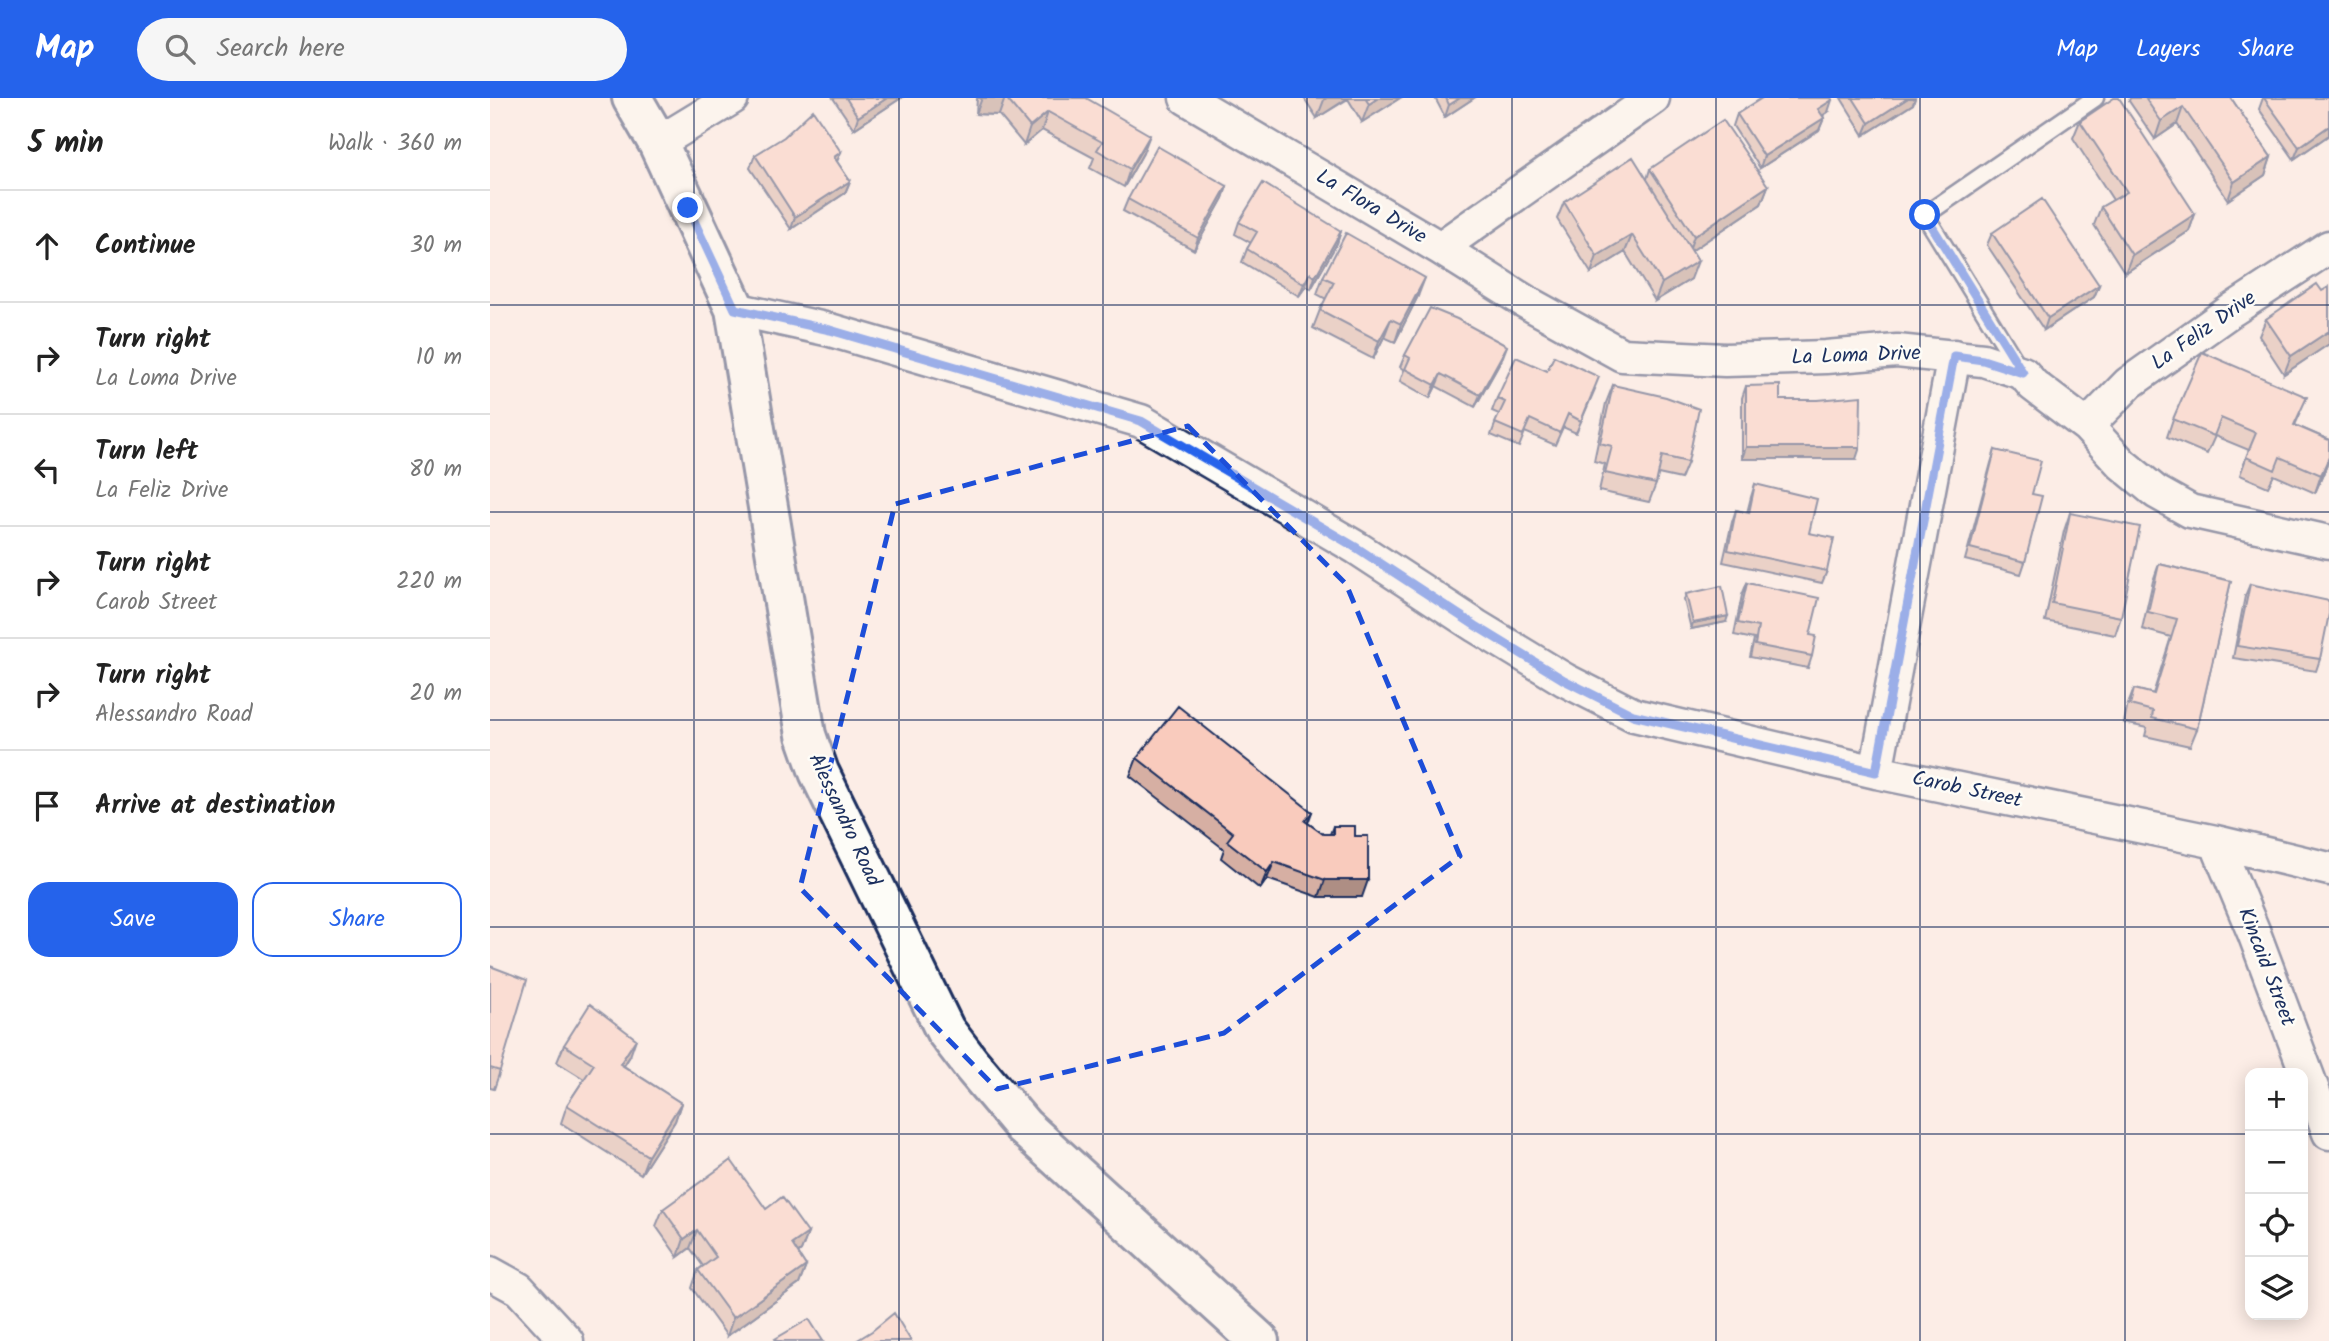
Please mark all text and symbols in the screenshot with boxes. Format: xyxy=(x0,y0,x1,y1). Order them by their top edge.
search box xyxy=(137,18,627,81)
text: Map xyxy=(35,23,95,76)
text: Search here xyxy=(217,28,345,70)
icon: search xyxy=(161,30,199,68)
text: Map xyxy=(2056,30,2098,69)
text: Layers xyxy=(2136,30,2200,69)
text: Share xyxy=(2238,30,2294,69)
text: 5 min xyxy=(28,120,104,168)
text: Walk · 360 m xyxy=(328,126,462,162)
street label: La Flora Drive xyxy=(1309,161,1433,253)
route end xyxy=(672,192,703,223)
route start xyxy=(1909,199,1940,230)
text: Continue xyxy=(95,225,196,267)
icon: ahead xyxy=(28,227,66,265)
text: 30 m xyxy=(410,228,462,264)
street label: La Feliz Drive xyxy=(2145,282,2264,379)
text: Turn right xyxy=(95,319,211,361)
street label: La Loma Drive xyxy=(1791,337,1922,375)
icon: right xyxy=(28,339,66,377)
text: 10 m xyxy=(416,340,462,376)
text: La Loma Drive xyxy=(95,361,237,397)
text: Turn left xyxy=(95,431,198,473)
icon: left xyxy=(28,451,66,489)
text: 80 m xyxy=(409,452,462,488)
text: La Feliz Drive xyxy=(95,473,228,509)
text: Turn right xyxy=(95,543,211,585)
icon: right xyxy=(28,563,66,601)
text: 220 m xyxy=(396,564,462,600)
text: Carob Street xyxy=(95,585,217,621)
text: Turn right xyxy=(95,655,211,697)
icon: right xyxy=(28,675,66,713)
text: 20 m xyxy=(410,676,462,712)
text: Alessandro Road xyxy=(95,697,252,733)
street label: Alessandro Road xyxy=(799,748,890,893)
street label: Carob Street xyxy=(1909,762,2026,818)
text: Arrive at destination xyxy=(95,785,335,827)
icon: arrive xyxy=(28,787,66,825)
button: Save xyxy=(28,882,238,957)
button: Share xyxy=(252,882,462,957)
street label: Kincaid Street xyxy=(2228,903,2304,1032)
map controls xyxy=(2245,1068,2308,1320)
button: + xyxy=(2245,1068,2308,1131)
button: − xyxy=(2245,1131,2308,1194)
button: locate xyxy=(2245,1194,2308,1257)
button: layers xyxy=(2245,1257,2308,1320)

